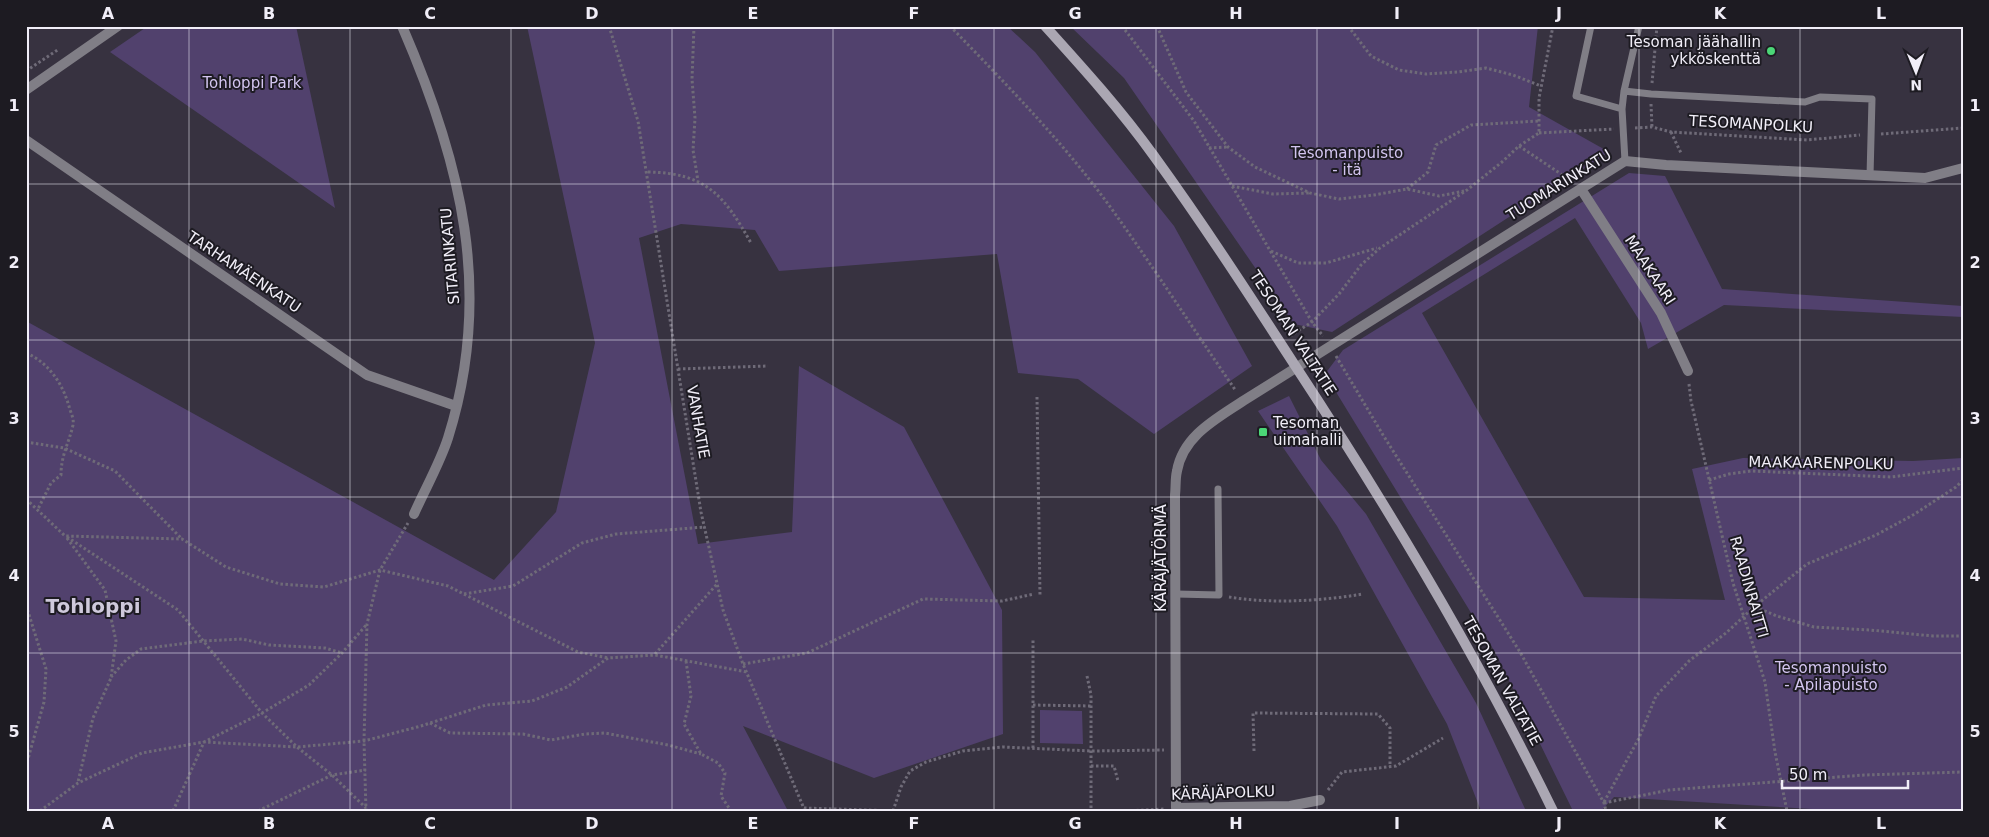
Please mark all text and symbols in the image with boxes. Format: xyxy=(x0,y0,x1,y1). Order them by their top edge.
text: A xyxy=(102,4,115,23)
text: B xyxy=(263,4,275,23)
text: C xyxy=(424,4,436,23)
text: D xyxy=(585,4,599,23)
text: E xyxy=(748,4,758,23)
text: F xyxy=(909,4,919,23)
text: G xyxy=(1068,4,1082,23)
text: H xyxy=(1229,4,1243,23)
text: I xyxy=(1394,4,1400,23)
text: J xyxy=(1555,4,1562,23)
text: K xyxy=(1714,4,1727,23)
text: L xyxy=(1876,4,1886,23)
place label: Tesoman jäähallin ykköskenttä xyxy=(1626,33,1761,68)
marker: Tesoman jäähallin ykköskenttä xyxy=(1765,45,1777,57)
north arrow xyxy=(1892,48,1942,98)
park label: Tohloppi Park xyxy=(201,74,302,92)
text: N xyxy=(1910,77,1922,93)
text: 1 xyxy=(8,96,20,115)
text: 1 xyxy=(1969,96,1981,115)
street label: TESOMANPOLKU xyxy=(1688,112,1813,136)
park label: Tesomanpuisto - itä xyxy=(1290,144,1403,179)
street label: TUOMARINKATU xyxy=(1502,146,1615,225)
street label: SITARINKATU xyxy=(437,207,463,305)
street label: TARHAMÄENKATU xyxy=(183,226,305,317)
street label: MAAKAARI xyxy=(1621,232,1679,308)
text: 2 xyxy=(8,253,20,272)
text: 2 xyxy=(1969,253,1981,272)
street label: TESOMAN VALTATIE xyxy=(1245,266,1340,399)
street label: VANHATIE xyxy=(683,384,713,460)
text: 3 xyxy=(8,409,20,428)
text: 3 xyxy=(1969,409,1981,428)
place label: Tesoman uimahalli xyxy=(1272,414,1342,449)
marker: Tesoman uimahalli xyxy=(1257,426,1269,438)
street label: MAAKAARENPOLKU xyxy=(1748,453,1894,473)
street label: KÄRÄJÄTÖRMÄ xyxy=(1151,503,1170,612)
street label: RAADINRAITTI xyxy=(1726,534,1772,640)
text: 4 xyxy=(8,566,20,585)
text: 4 xyxy=(1969,566,1981,585)
district label: Tohloppi xyxy=(45,594,141,618)
street label: TESOMAN VALTATIE xyxy=(1458,612,1545,749)
park label: Tesomanpuisto - Apilapuisto xyxy=(1774,659,1887,694)
text: 5 xyxy=(8,722,20,741)
text: 5 xyxy=(1969,722,1981,741)
scale bar xyxy=(1782,757,1908,789)
text: 50 m xyxy=(1789,766,1827,784)
street label: KÄRÄJÄPOLKU xyxy=(1171,781,1275,804)
text: A xyxy=(102,814,115,833)
text: B xyxy=(263,814,275,833)
text: C xyxy=(424,814,436,833)
text: D xyxy=(585,814,599,833)
text: E xyxy=(748,814,758,833)
text: F xyxy=(909,814,919,833)
text: G xyxy=(1068,814,1082,833)
text: H xyxy=(1229,814,1243,833)
text: I xyxy=(1394,814,1400,833)
text: J xyxy=(1555,814,1562,833)
text: K xyxy=(1714,814,1727,833)
text: L xyxy=(1876,814,1886,833)

